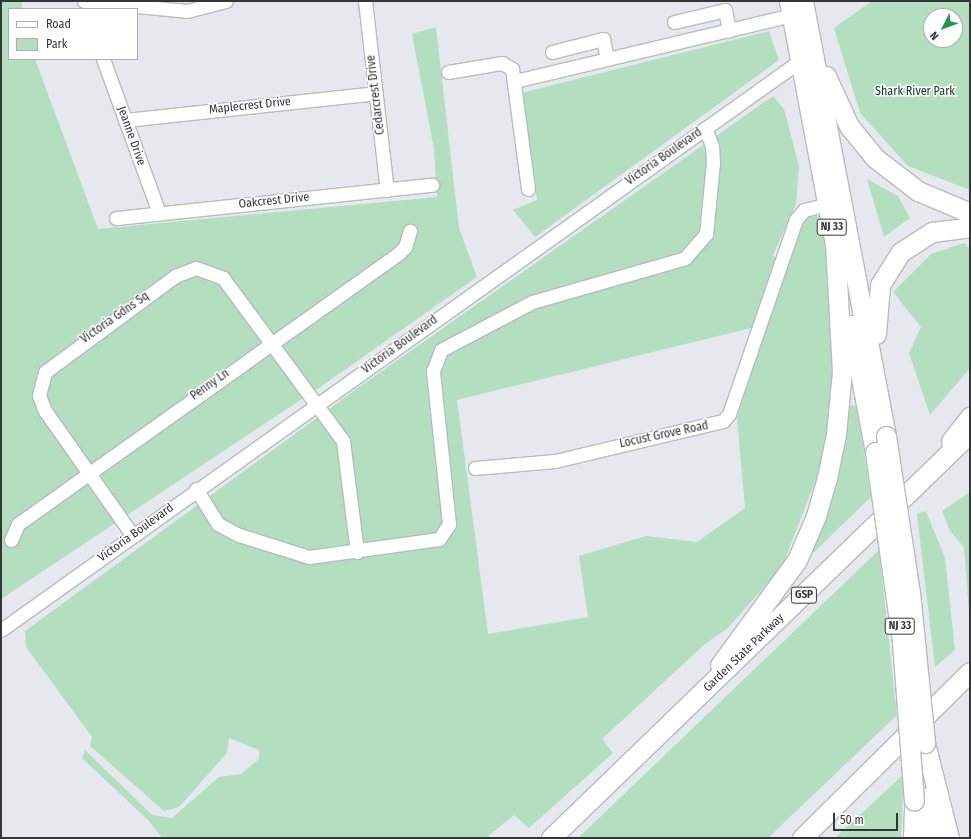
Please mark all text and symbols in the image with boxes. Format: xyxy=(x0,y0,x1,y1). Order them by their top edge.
legend xyxy=(8,8,138,60)
north arrow xyxy=(923,8,963,48)
text: Road xyxy=(46,17,71,31)
text: N xyxy=(927,29,941,42)
text: Park xyxy=(46,37,67,51)
street label: Cedarcrest Drive xyxy=(364,54,388,136)
park label: Shark River Park xyxy=(875,85,955,99)
street label: Maplecrest Drive xyxy=(208,95,292,117)
street label: Jeanne Drive xyxy=(114,105,148,167)
street label: Victoria Boulevard xyxy=(623,125,705,189)
street label: Oakcrest Drive xyxy=(238,190,310,212)
road number: NJ 33 xyxy=(816,218,848,236)
street label: Victoria Gdns Sq xyxy=(78,289,152,347)
street label: Victoria Boulevard xyxy=(359,313,441,377)
street label: Penny Ln xyxy=(188,366,232,404)
street label: Locust Grove Road xyxy=(618,419,710,451)
street label: Victoria Boulevard xyxy=(95,501,177,565)
road number: GSP xyxy=(790,586,818,604)
street label: Garden State Parkway xyxy=(701,611,787,695)
road number: NJ 33 xyxy=(884,617,916,635)
scale bar xyxy=(835,805,900,831)
text: 50 m xyxy=(840,813,864,827)

